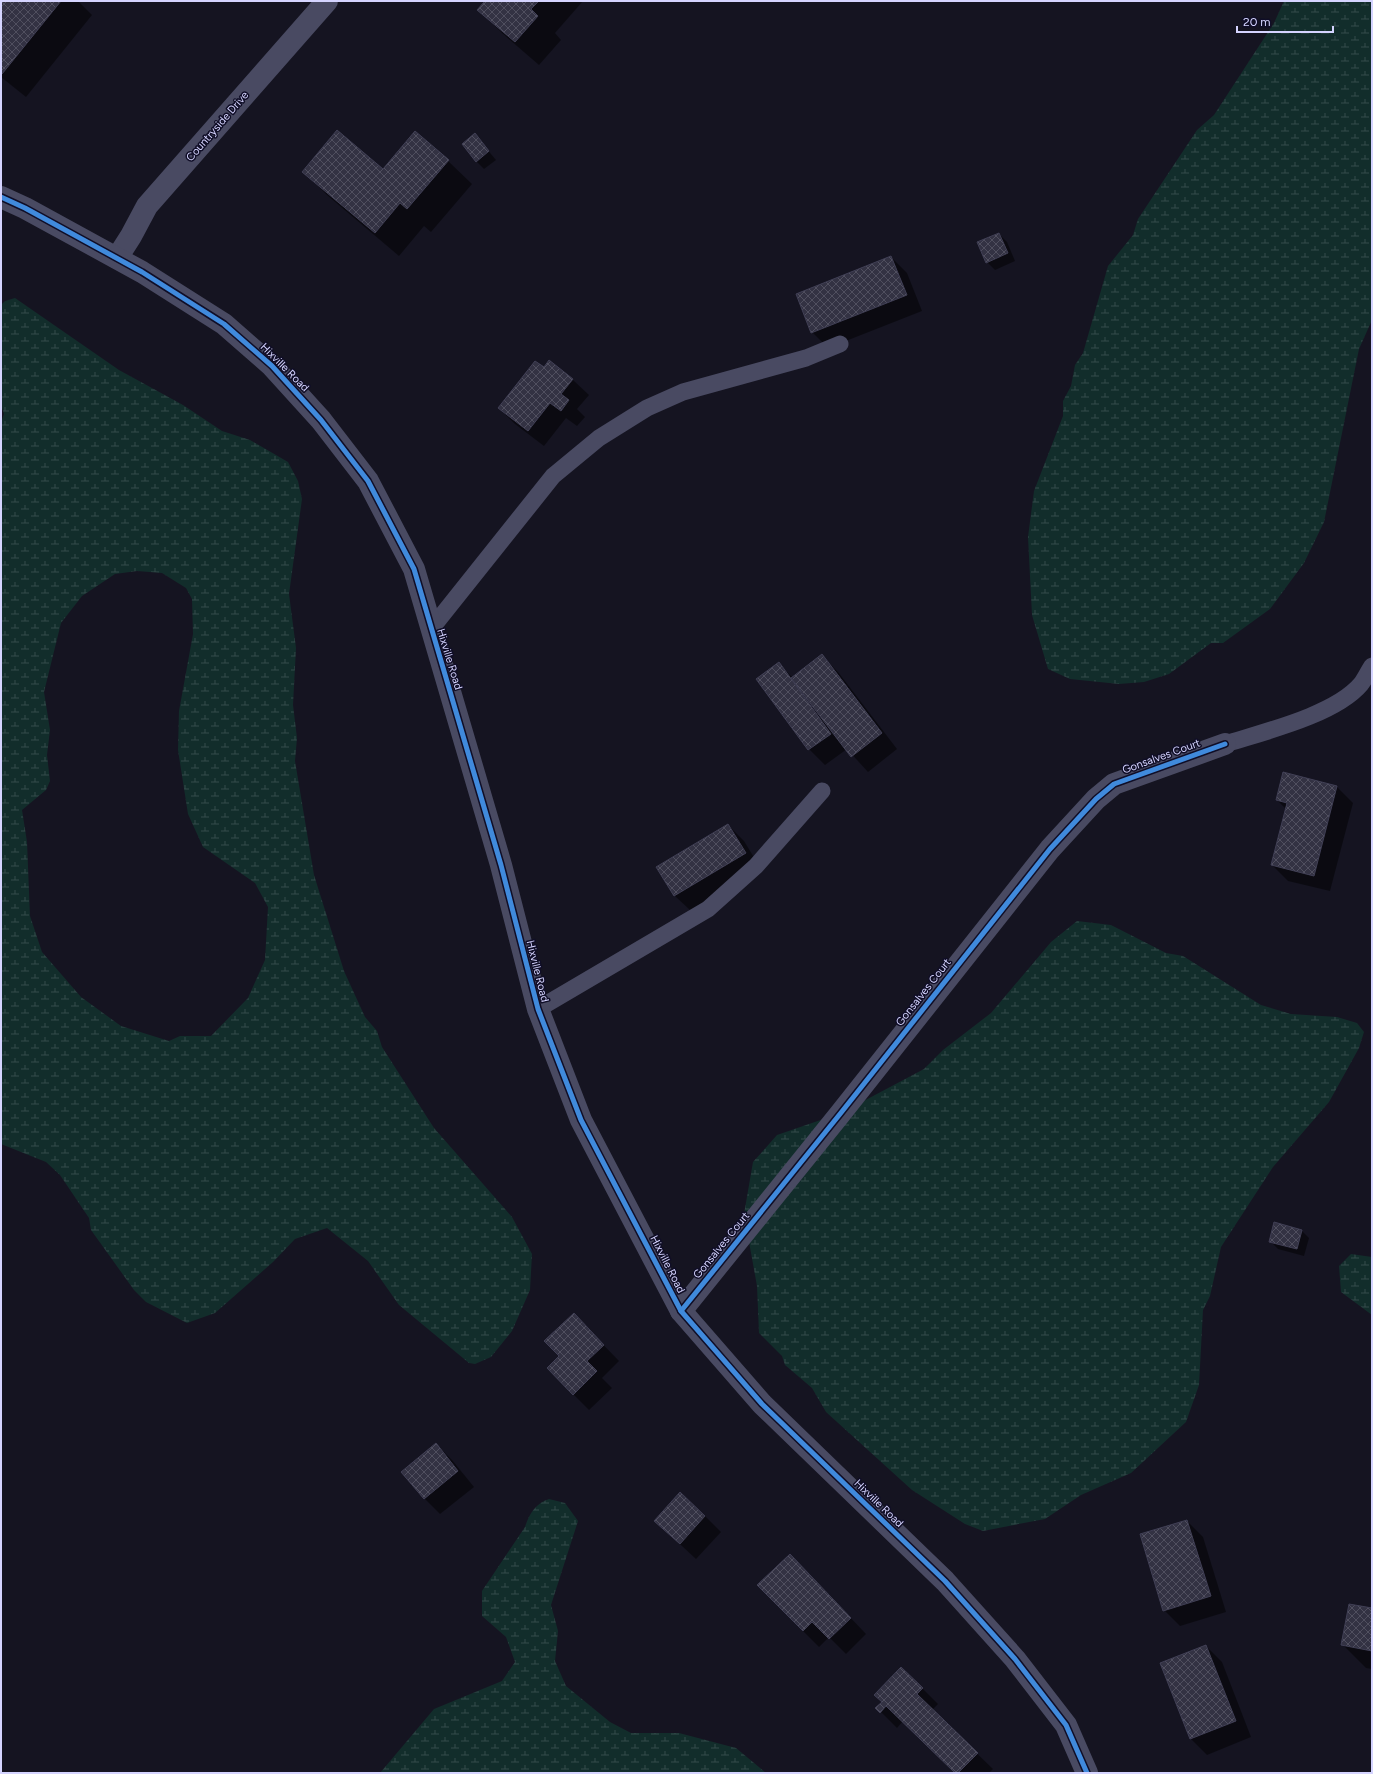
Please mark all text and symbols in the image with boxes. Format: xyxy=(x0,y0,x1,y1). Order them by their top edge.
scale bar xyxy=(1237,8,1333,34)
text: 20 m xyxy=(1243,15,1271,29)
street label: Countryside Drive xyxy=(183,89,251,164)
street label: Hixville Road xyxy=(258,340,312,394)
street label: Hixville Road xyxy=(434,627,465,691)
street label: Gonsalves Court xyxy=(1121,736,1202,777)
street label: Hixville Road xyxy=(524,939,551,1003)
street label: Gonsalves Court xyxy=(893,956,954,1029)
street label: Gonsalves Court xyxy=(691,1209,752,1281)
street label: Hixville Road xyxy=(647,1233,688,1295)
street label: Hixville Road xyxy=(851,1477,906,1530)

